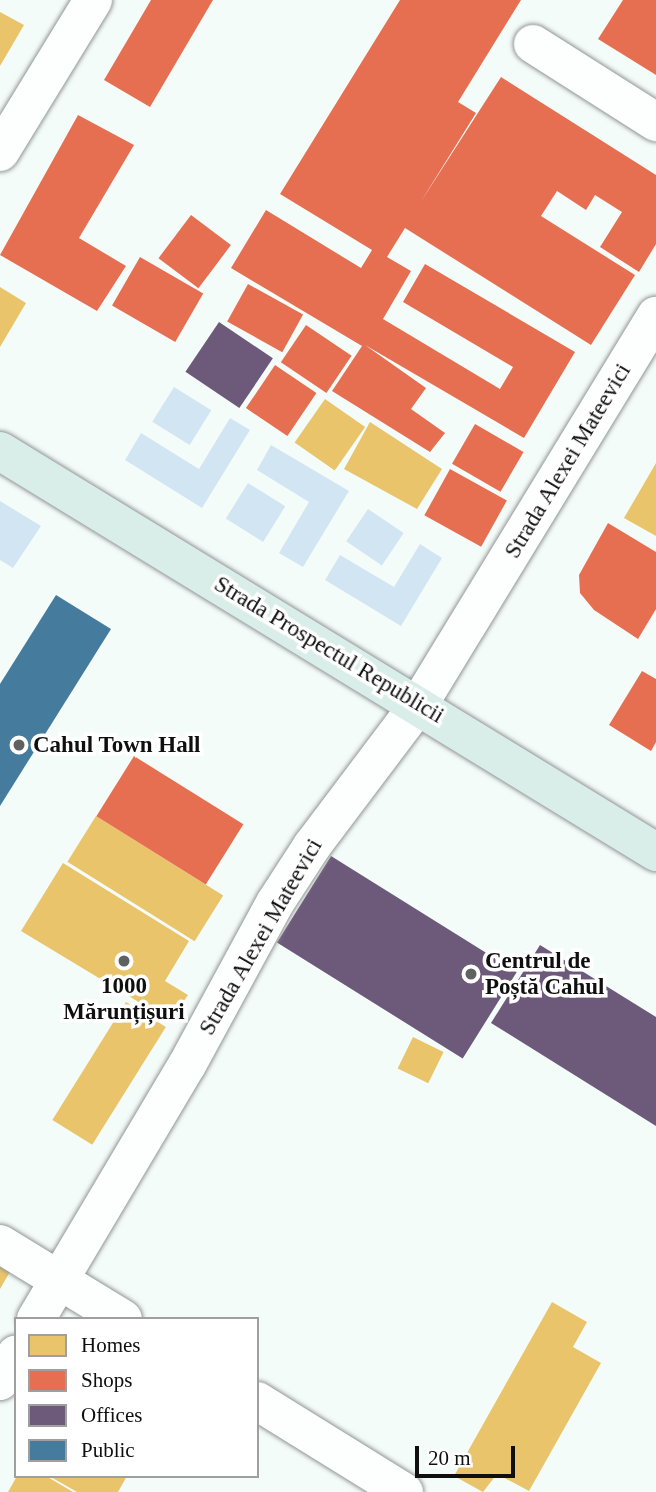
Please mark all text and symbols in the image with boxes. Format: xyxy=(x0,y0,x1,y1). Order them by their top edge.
street label: Strada Alexei Mateevici xyxy=(499,358,637,564)
street label: Strada Prospectul Republicii xyxy=(209,570,449,730)
place label: Cahul Town Hall xyxy=(33,731,201,759)
marker: Cahul Town Hall xyxy=(11,737,27,753)
street label: Strada Alexei Mateevici xyxy=(193,833,329,1041)
place label: Centrul de Poștă Cahul xyxy=(485,947,604,1001)
marker: 1000 Mărunțișuri xyxy=(116,953,132,969)
marker: Centrul de Poștă Cahul xyxy=(463,966,479,982)
place label: 1000 Mărunțișuri xyxy=(63,972,185,1026)
legend xyxy=(14,1317,259,1478)
text: Homes xyxy=(81,1333,141,1357)
text: Shops xyxy=(81,1368,132,1392)
text: Offices xyxy=(81,1403,142,1427)
scale bar xyxy=(418,1432,518,1476)
text: Public xyxy=(81,1438,135,1462)
text: 20 m xyxy=(428,1446,471,1470)

